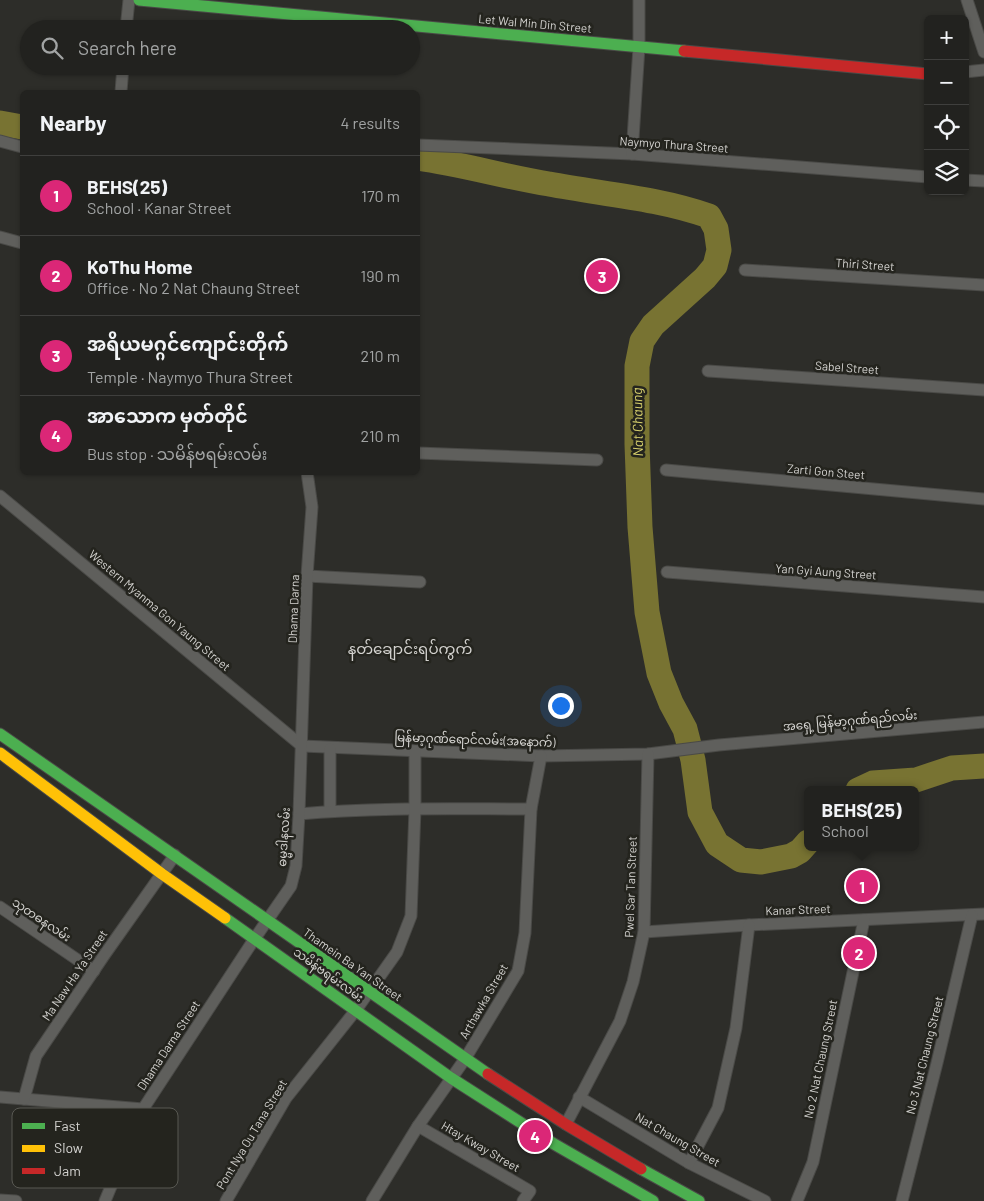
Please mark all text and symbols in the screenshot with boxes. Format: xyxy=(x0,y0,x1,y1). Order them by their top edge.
street label: Let Wal Min Din Street xyxy=(478,11,592,35)
map controls xyxy=(924,15,969,195)
button: + xyxy=(924,15,969,60)
search box xyxy=(20,20,420,75)
icon: search xyxy=(38,34,66,62)
text: Search here xyxy=(78,36,177,59)
button: − xyxy=(924,60,969,105)
button: locate xyxy=(924,105,969,150)
text: Nearby xyxy=(40,110,106,135)
text: 4 results xyxy=(340,113,400,132)
street label: Naymyo Thura Street xyxy=(619,133,729,155)
button: layers xyxy=(924,150,969,195)
text: BEHS(25) xyxy=(87,175,167,198)
text: 1 xyxy=(53,186,59,205)
text: 170 m xyxy=(361,186,400,205)
text: School · Kanar Street xyxy=(87,198,232,217)
text: KoThu Home xyxy=(87,255,193,278)
street label: Thiri Street xyxy=(835,255,895,273)
pin: 3 xyxy=(586,257,618,295)
text: 2 xyxy=(52,266,60,285)
text: 190 m xyxy=(361,266,400,285)
text: Office · No 2 Nat Chaung Street xyxy=(87,278,300,297)
text: အရိယမဂ္ဂင်ကျောင်းတိုက် xyxy=(87,332,288,355)
text: 3 xyxy=(52,346,60,365)
text: 210 m xyxy=(361,346,400,365)
street label: Sabel Street xyxy=(815,358,879,376)
text: Temple · Naymyo Thura Street xyxy=(87,367,293,386)
water label: Nat Chaung xyxy=(628,387,646,457)
text: အာသောက မှတ်တိုင် xyxy=(87,404,248,427)
text: 4 xyxy=(51,426,61,445)
text: 210 m xyxy=(361,426,400,445)
text: Bus stop · သမိန်ဗရမ်းလမ်း xyxy=(87,444,267,463)
street label: Zarti Gon Steet xyxy=(786,461,866,481)
street label: Western Myanma Gon Yaung Street xyxy=(86,547,234,673)
street label: Yan Gyi Aung Street xyxy=(775,560,877,582)
street label: Dhama Darna xyxy=(285,574,301,644)
district label: နတ်ချောင်းရပ်ကွက် xyxy=(348,639,472,661)
your location xyxy=(548,693,574,719)
street label: အရှေ့ မြန်မာ့ဂုဏ်ရည်လမ်း xyxy=(782,706,918,737)
street label: မြန်မာ့ဂုဏ်ရောင်လမ်း(အနောက်) xyxy=(394,728,557,753)
popup xyxy=(804,786,919,851)
text: BEHS(25) xyxy=(821,798,902,821)
street label: ဓမ္မဒါနလမ်း xyxy=(273,807,296,868)
text: School xyxy=(821,821,869,840)
street label: Pwel Sar Tan Street xyxy=(621,836,639,938)
pin: 1 xyxy=(846,867,878,905)
street label: သုတဓနလမ်း xyxy=(8,893,75,947)
street label: Kanar Street xyxy=(765,901,831,917)
street label: Thamein Ba Yan Street xyxy=(301,925,405,1003)
street label: Ma Naw Ha Ya Street xyxy=(38,927,110,1023)
pin: 2 xyxy=(843,934,875,972)
street label: သမိန်ဗရမ်းလမ်း xyxy=(289,943,367,1007)
street label: Arthawka Street xyxy=(456,961,510,1041)
street label: No 3 Nat Chaung Street xyxy=(903,995,945,1115)
street label: Dhama Darna Street xyxy=(134,998,202,1092)
street label: No 2 Nat Chaung Street xyxy=(801,998,839,1120)
street label: Pont Nya Ou Tana Street xyxy=(213,1077,289,1191)
legend xyxy=(12,1108,178,1188)
street label: Nat Chaung Street xyxy=(633,1109,723,1169)
text: Fast xyxy=(54,1117,80,1134)
pin: 4 xyxy=(519,1117,551,1155)
street label: Htay Kway Street xyxy=(439,1118,523,1174)
text: Slow xyxy=(54,1139,83,1156)
text: Jam xyxy=(54,1162,81,1179)

